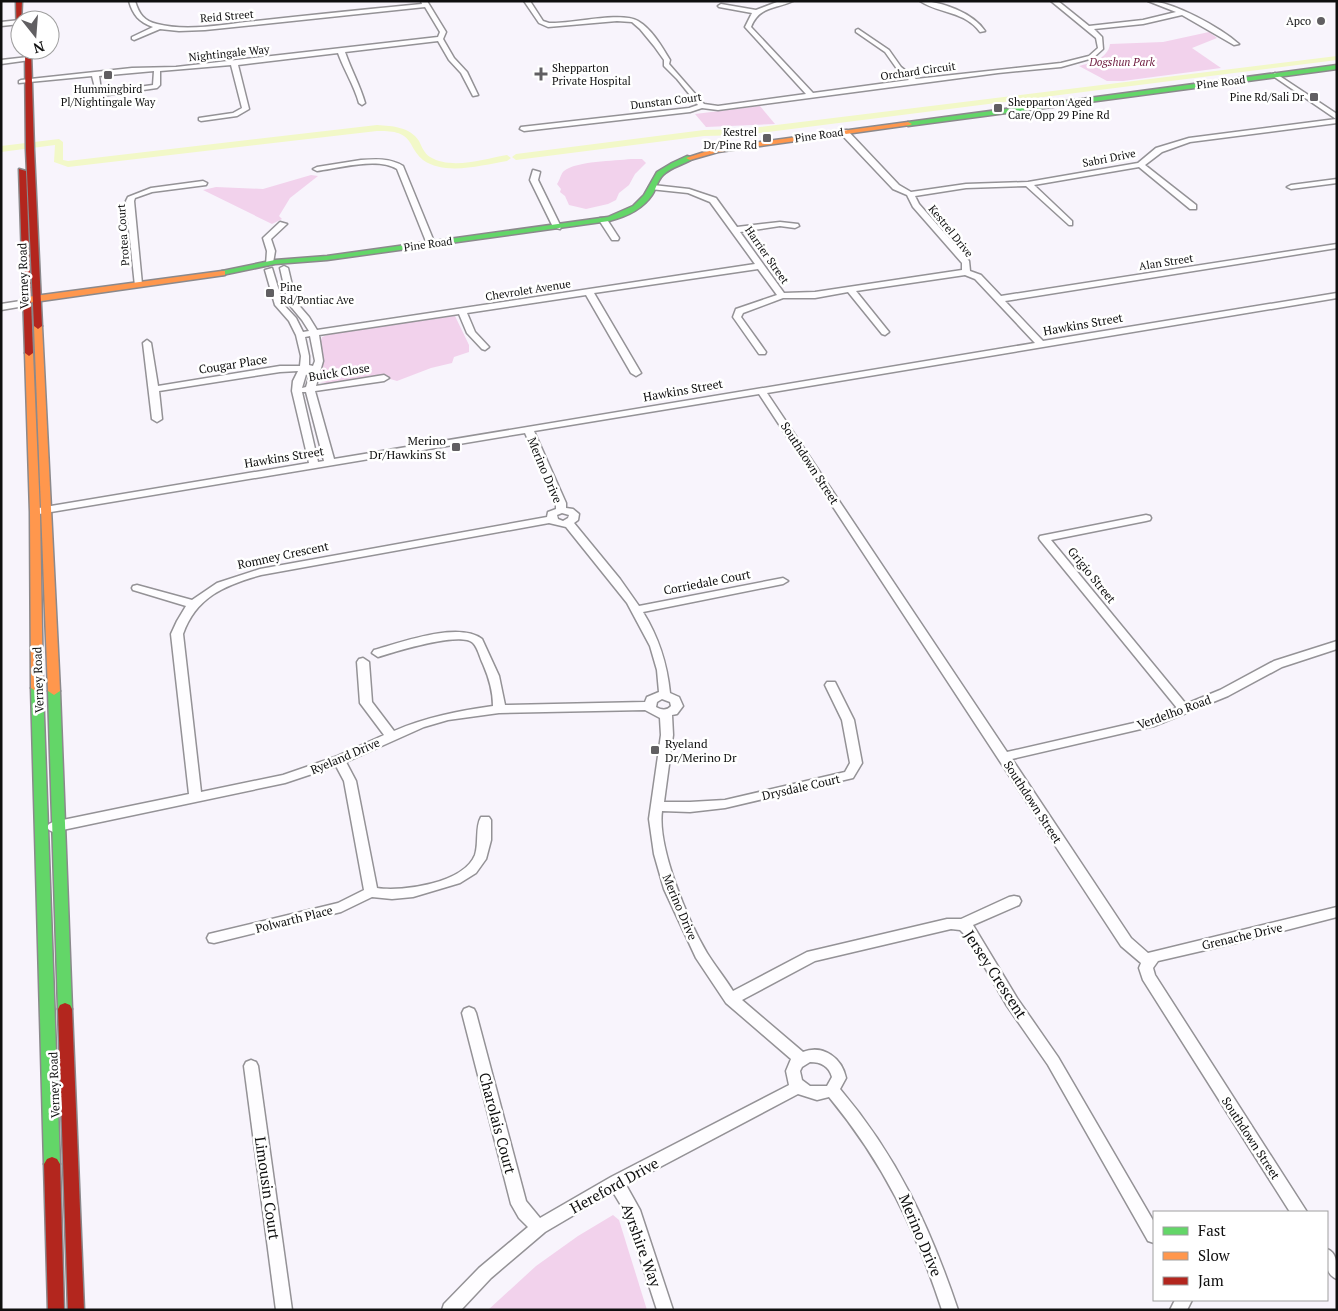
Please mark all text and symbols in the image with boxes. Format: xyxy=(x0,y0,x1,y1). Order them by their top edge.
street label: Reid Street xyxy=(200,7,254,25)
north arrow xyxy=(10,10,60,60)
place label: Apco xyxy=(1286,14,1311,28)
marker: Apco xyxy=(1315,15,1327,27)
text: N xyxy=(31,37,47,59)
street label: Nightingale Way xyxy=(188,42,270,64)
park label: Dogshun Park xyxy=(1088,55,1156,69)
street label: Orchard Circuit xyxy=(879,59,957,83)
place label: Shepparton Private Hospital xyxy=(552,61,631,88)
marker: Shepparton Private Hospital xyxy=(534,67,548,81)
marker: Hummingbird Pl/Nightingale Way xyxy=(102,69,114,81)
street label: Pine Road xyxy=(1196,72,1246,92)
place label: Hummingbird Pl/Nightingale Way xyxy=(61,82,156,109)
street label: Dunstan Court xyxy=(630,90,702,112)
place label: Pine Rd/Sali Dr xyxy=(1230,90,1305,104)
marker: Pine Rd/Sali Dr xyxy=(1308,91,1320,103)
place label: Shepparton Aged Care/Opp 29 Pine Rd xyxy=(1008,95,1110,122)
marker: Shepparton Aged Care/Opp 29 Pine Rd xyxy=(992,102,1004,114)
place label: Kestrel Dr/Pine Rd xyxy=(703,125,757,152)
street label: Pine Road xyxy=(794,125,844,145)
marker: Kestrel Dr/Pine Rd xyxy=(761,132,773,144)
street label: Sabri Drive xyxy=(1081,146,1137,170)
street label: Kestrel Drive xyxy=(926,202,977,260)
street label: Protea Court xyxy=(114,204,132,266)
street label: Harrier Street xyxy=(742,223,792,287)
street label: Pine Road xyxy=(403,234,453,254)
street label: Verney Road xyxy=(14,242,32,309)
street label: Alan Street xyxy=(1138,251,1194,273)
street label: Chevrolet Avenue xyxy=(484,276,572,304)
place label: Pine Rd/Pontiac Ave xyxy=(280,280,354,307)
marker: Pine Rd/Pontiac Ave xyxy=(264,287,276,299)
street label: Hawkins Street xyxy=(1042,310,1125,338)
street label: Cougar Place xyxy=(198,351,268,377)
street label: Buick Close xyxy=(307,360,371,384)
street label: Hawkins Street xyxy=(642,376,725,404)
street label: Southdown Street xyxy=(778,419,843,508)
place label: Merino Dr/Hawkins St xyxy=(369,433,447,462)
street label: Merino Drive xyxy=(524,435,566,505)
marker: Merino Dr/Hawkins St xyxy=(450,441,462,453)
street label: Hawkins Street xyxy=(243,443,326,471)
street label: Romney Crescent xyxy=(236,538,331,572)
street label: Grigio Street xyxy=(1065,544,1120,607)
street label: Corriedale Court xyxy=(662,566,752,598)
street label: Verney Road xyxy=(29,646,47,713)
street label: Verdelho Road xyxy=(1135,692,1213,732)
street label: Ryeland Drive xyxy=(308,735,382,777)
place label: Ryeland Dr/Merino Dr xyxy=(665,736,737,765)
marker: Ryeland Dr/Merino Dr xyxy=(649,744,661,756)
street label: Southdown Street xyxy=(1001,758,1066,847)
street label: Drysdale Court xyxy=(760,771,842,803)
street label: Merino Drive xyxy=(659,872,701,942)
street label: Polwarth Place xyxy=(254,902,334,936)
street label: Grenache Drive xyxy=(1200,919,1284,953)
street label: Jersey Crescent xyxy=(960,926,1032,1022)
street label: Verney Road xyxy=(45,1051,63,1118)
street label: Charolais Court xyxy=(475,1070,521,1176)
street label: Southdown Street xyxy=(1219,1094,1284,1183)
street label: Limousin Court xyxy=(251,1135,285,1241)
street label: Hereford Drive xyxy=(566,1152,662,1218)
street label: Merino Drive xyxy=(895,1191,947,1279)
street label: Ayrshire Way xyxy=(618,1200,666,1290)
legend xyxy=(1153,1211,1328,1301)
text: Fast xyxy=(1198,1220,1226,1240)
text: Slow xyxy=(1198,1245,1231,1265)
text: Jam xyxy=(1198,1270,1224,1290)

